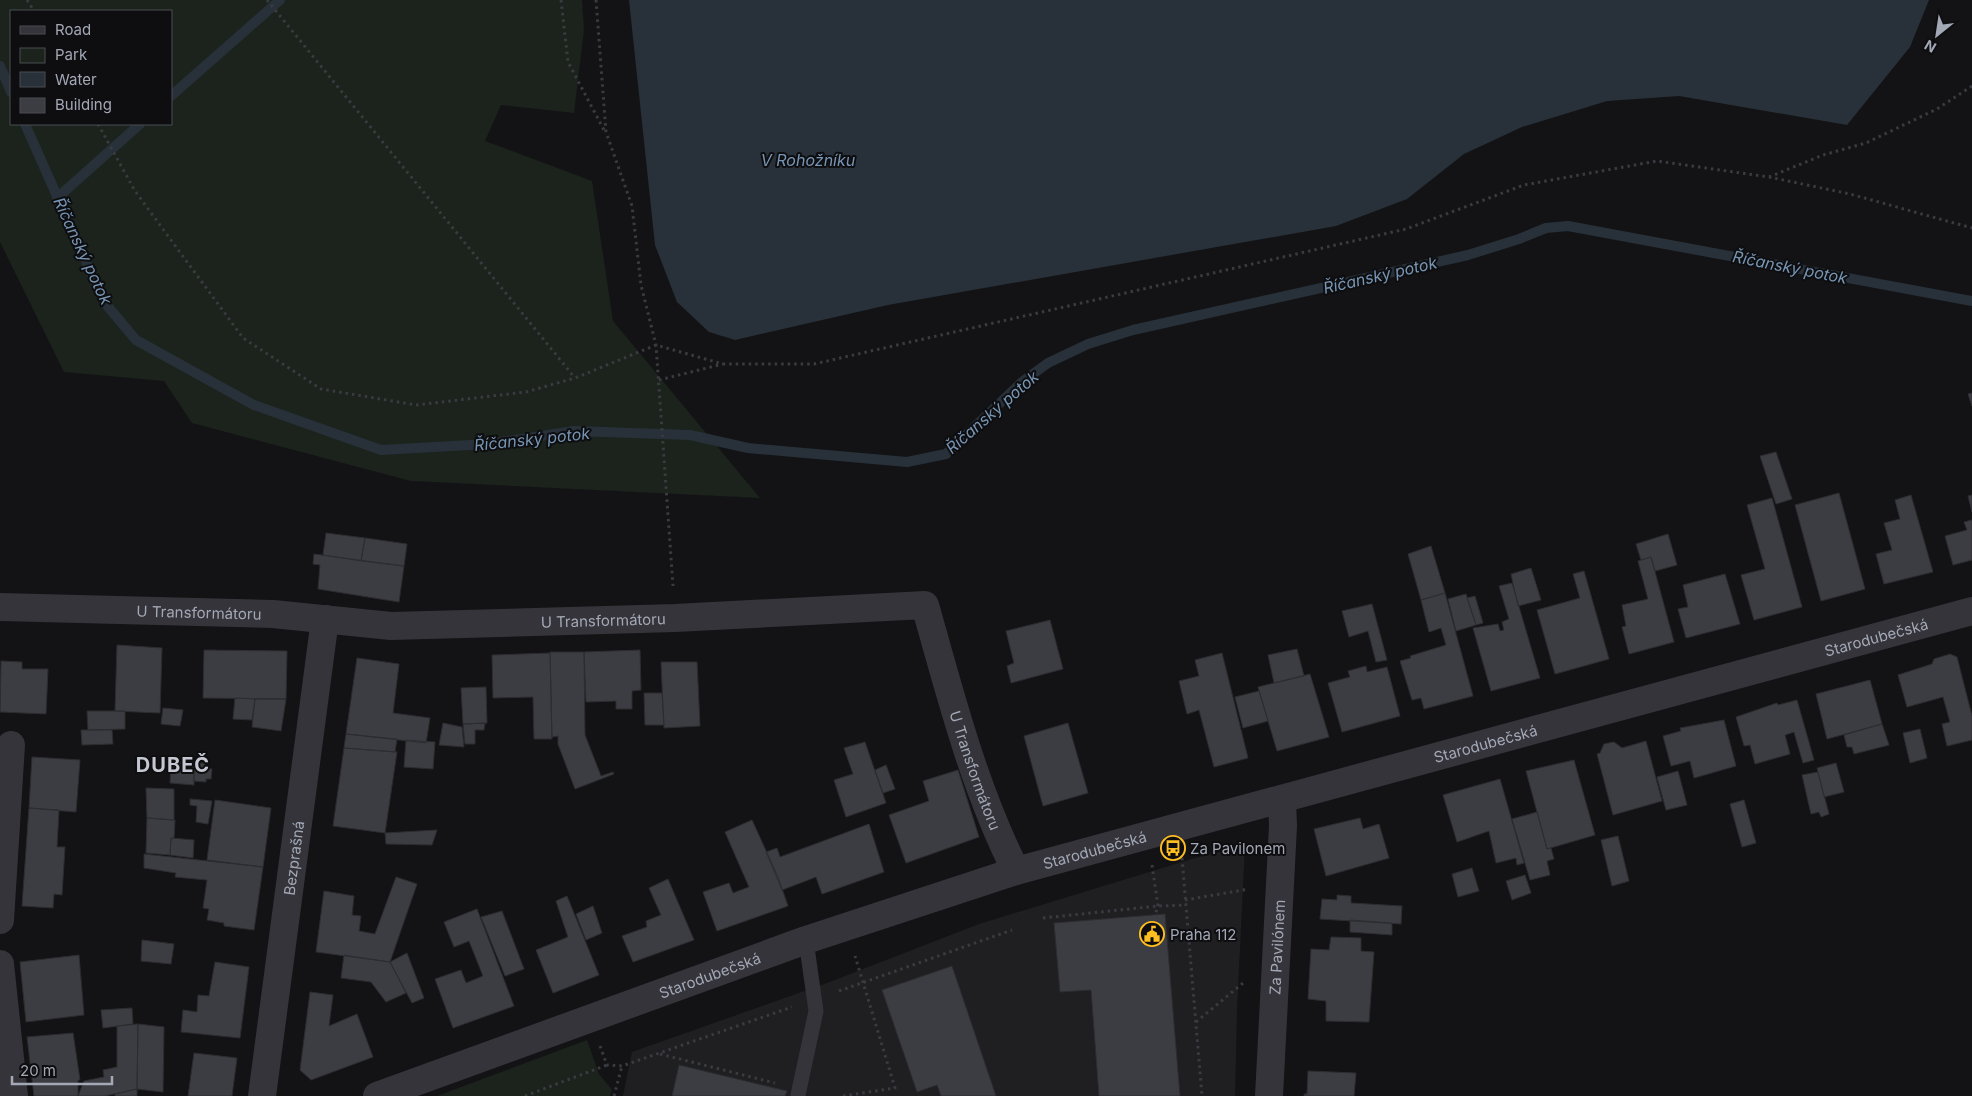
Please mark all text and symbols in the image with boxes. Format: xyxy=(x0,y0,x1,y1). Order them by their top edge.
legend xyxy=(10,10,172,125)
north arrow xyxy=(1912,10,1962,60)
text: Road xyxy=(55,20,91,39)
text: N xyxy=(1921,37,1939,57)
text: Park xyxy=(55,45,88,64)
text: Water xyxy=(55,70,97,89)
text: Building xyxy=(55,95,112,114)
water label: V Rohožníku xyxy=(761,150,855,170)
water label: Říčanský potok xyxy=(49,194,117,308)
water label: Říčanský potok xyxy=(1731,246,1849,288)
water label: Říčanský potok xyxy=(1321,252,1439,298)
water label: Říčanský potok xyxy=(942,366,1043,458)
water label: Říčanský potok xyxy=(473,423,591,455)
street label: U Transformátoru xyxy=(136,601,262,623)
street label: U Transformátoru xyxy=(540,609,666,631)
street label: Starodubečská xyxy=(1822,614,1930,660)
street label: U Transformátoru xyxy=(946,708,1005,833)
street label: Starodubečská xyxy=(1431,720,1539,766)
district label: DUBEČ xyxy=(136,753,210,777)
street label: Bezprašná xyxy=(279,820,308,897)
street label: Starodubečská xyxy=(1041,826,1149,873)
bus stop icon: Za Pavilonem xyxy=(1160,835,1186,861)
place label: Za Pavilonem xyxy=(1190,839,1285,858)
street label: Za Pavilónem xyxy=(1265,899,1289,995)
public building icon: Praha 112 xyxy=(1139,921,1165,947)
place label: Praha 112 xyxy=(1170,925,1237,944)
street label: Starodubečská xyxy=(656,948,763,1002)
scale bar xyxy=(12,1054,112,1086)
text: 20 m xyxy=(20,1061,56,1080)

